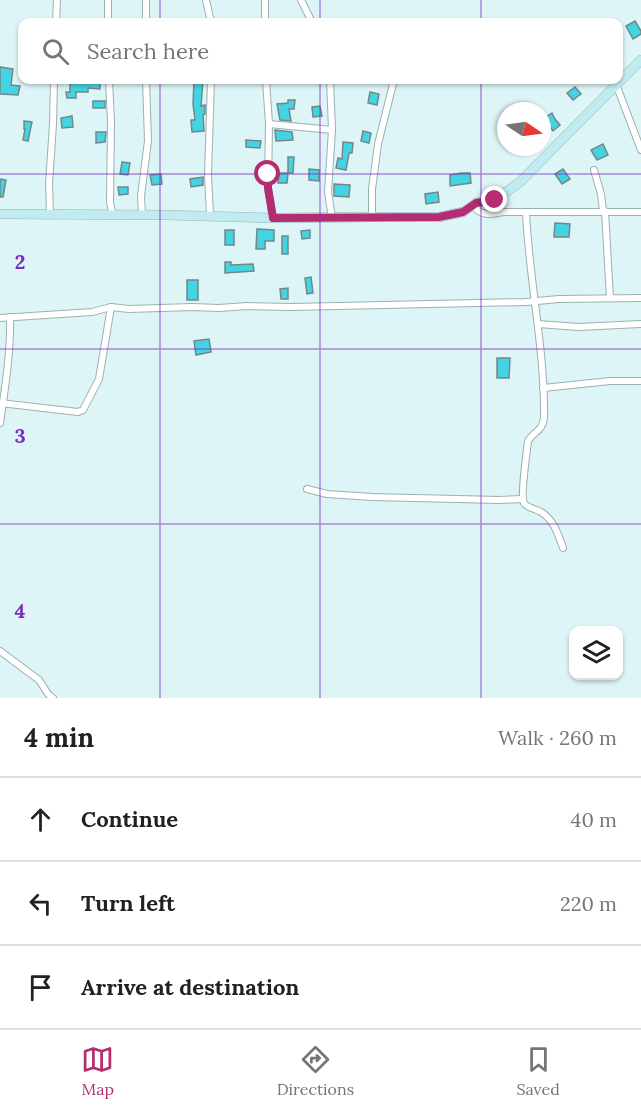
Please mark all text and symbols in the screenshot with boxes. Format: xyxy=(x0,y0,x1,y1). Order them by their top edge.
search box xyxy=(18,18,623,84)
icon: search xyxy=(39,35,72,68)
text: Search here xyxy=(87,37,209,65)
north arrow xyxy=(497,102,551,156)
route start xyxy=(254,160,280,186)
route end xyxy=(481,186,507,212)
text: 2 xyxy=(15,249,25,274)
text: 3 xyxy=(14,423,26,448)
text: 4 xyxy=(15,598,26,623)
map controls xyxy=(569,626,623,680)
button: layers xyxy=(569,626,623,680)
text: 4 min xyxy=(24,721,94,754)
text: Walk · 260 m xyxy=(498,725,617,750)
icon: ahead xyxy=(24,803,57,836)
text: Continue xyxy=(81,805,178,833)
text: 40 m xyxy=(571,807,617,832)
icon: left xyxy=(24,887,57,920)
text: Turn left xyxy=(81,889,175,917)
text: 220 m xyxy=(560,891,617,916)
icon: arrive xyxy=(24,971,57,1004)
text: Arrive at destination xyxy=(81,973,299,1001)
tab: Map xyxy=(81,1043,114,1099)
tab: Directions xyxy=(277,1043,354,1099)
tab: Saved xyxy=(516,1043,560,1099)

